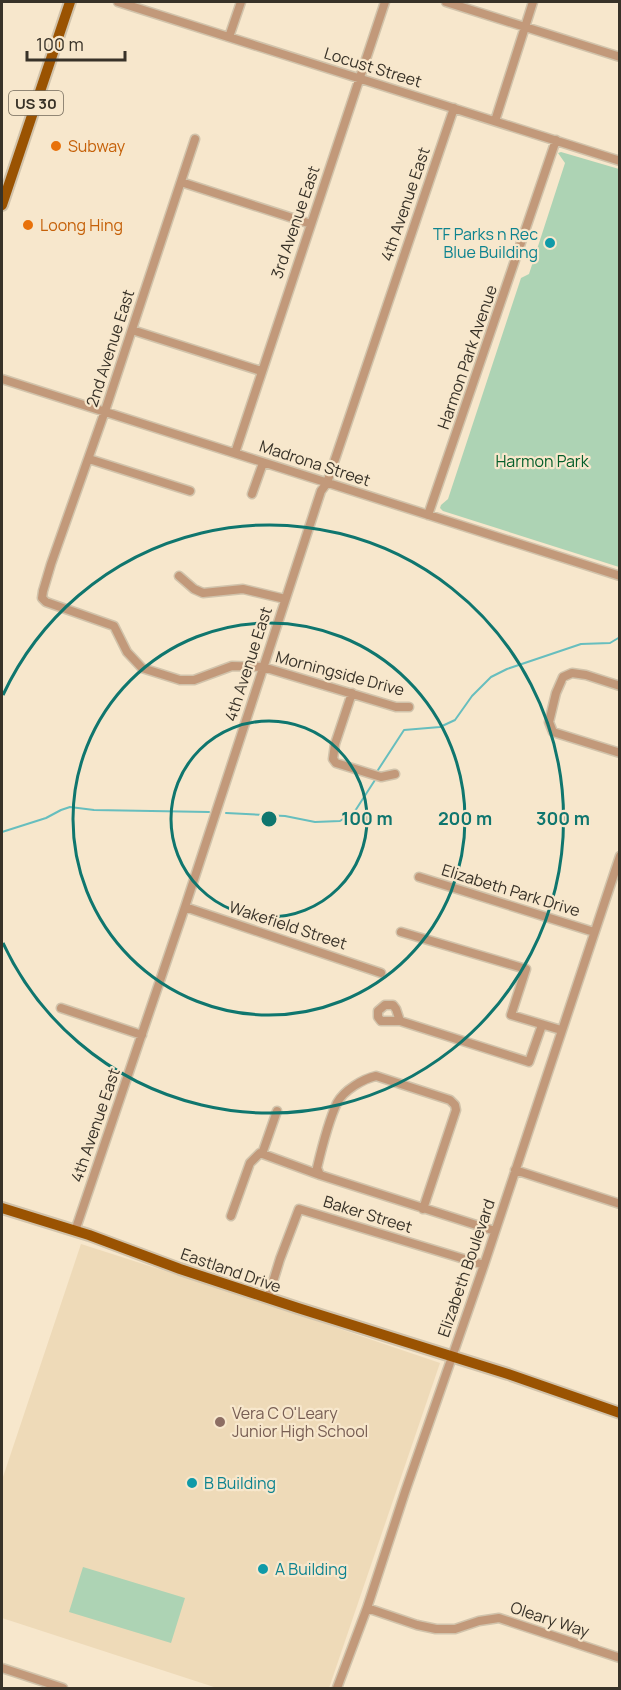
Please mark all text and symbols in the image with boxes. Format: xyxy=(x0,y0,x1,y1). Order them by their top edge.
scale bar xyxy=(27,24,124,62)
text: 100 m xyxy=(36,32,84,56)
street label: Locust Street xyxy=(321,42,425,92)
road number: US 30 xyxy=(9,91,63,115)
place label: Subway xyxy=(68,135,126,157)
marker: Subway xyxy=(49,139,63,153)
street label: 4th Avenue East xyxy=(375,144,435,264)
street label: 3rd Avenue East xyxy=(265,163,325,281)
place label: Loong Hing xyxy=(40,214,123,236)
marker: Loong Hing xyxy=(21,218,35,232)
place label: TF Parks n Rec Blue Building xyxy=(433,223,538,263)
marker: TF Parks n Rec Blue Building xyxy=(543,236,557,250)
street label: Harmon Park Avenue xyxy=(432,282,502,432)
street label: 2nd Avenue East xyxy=(81,287,139,409)
street label: Madrona Street xyxy=(257,435,373,491)
park label: Harmon Park xyxy=(495,450,590,472)
street label: 4th Avenue East xyxy=(219,604,277,724)
street label: Morningside Drive xyxy=(273,645,407,701)
text: 100 m xyxy=(341,806,393,830)
text: 200 m xyxy=(438,806,492,830)
text: 300 m xyxy=(536,806,590,830)
centre of rings xyxy=(259,809,279,829)
street label: Elizabeth Park Drive xyxy=(439,858,583,922)
street label: Wakefield Street xyxy=(226,896,350,954)
street label: 4th Avenue East xyxy=(65,1065,125,1185)
street label: Baker Street xyxy=(321,1190,415,1238)
street label: Elizabeth Boulevard xyxy=(432,1196,500,1340)
street label: Eastland Drive xyxy=(178,1243,284,1297)
place label: Vera C O'Leary Junior High School xyxy=(232,1402,368,1442)
marker: Vera C O'Leary Junior High School xyxy=(213,1415,227,1429)
place label: B Building xyxy=(204,1472,276,1494)
marker: B Building xyxy=(185,1476,199,1490)
place label: A Building xyxy=(275,1558,347,1580)
marker: A Building xyxy=(256,1562,270,1576)
street label: Oleary Way xyxy=(508,1596,593,1642)

